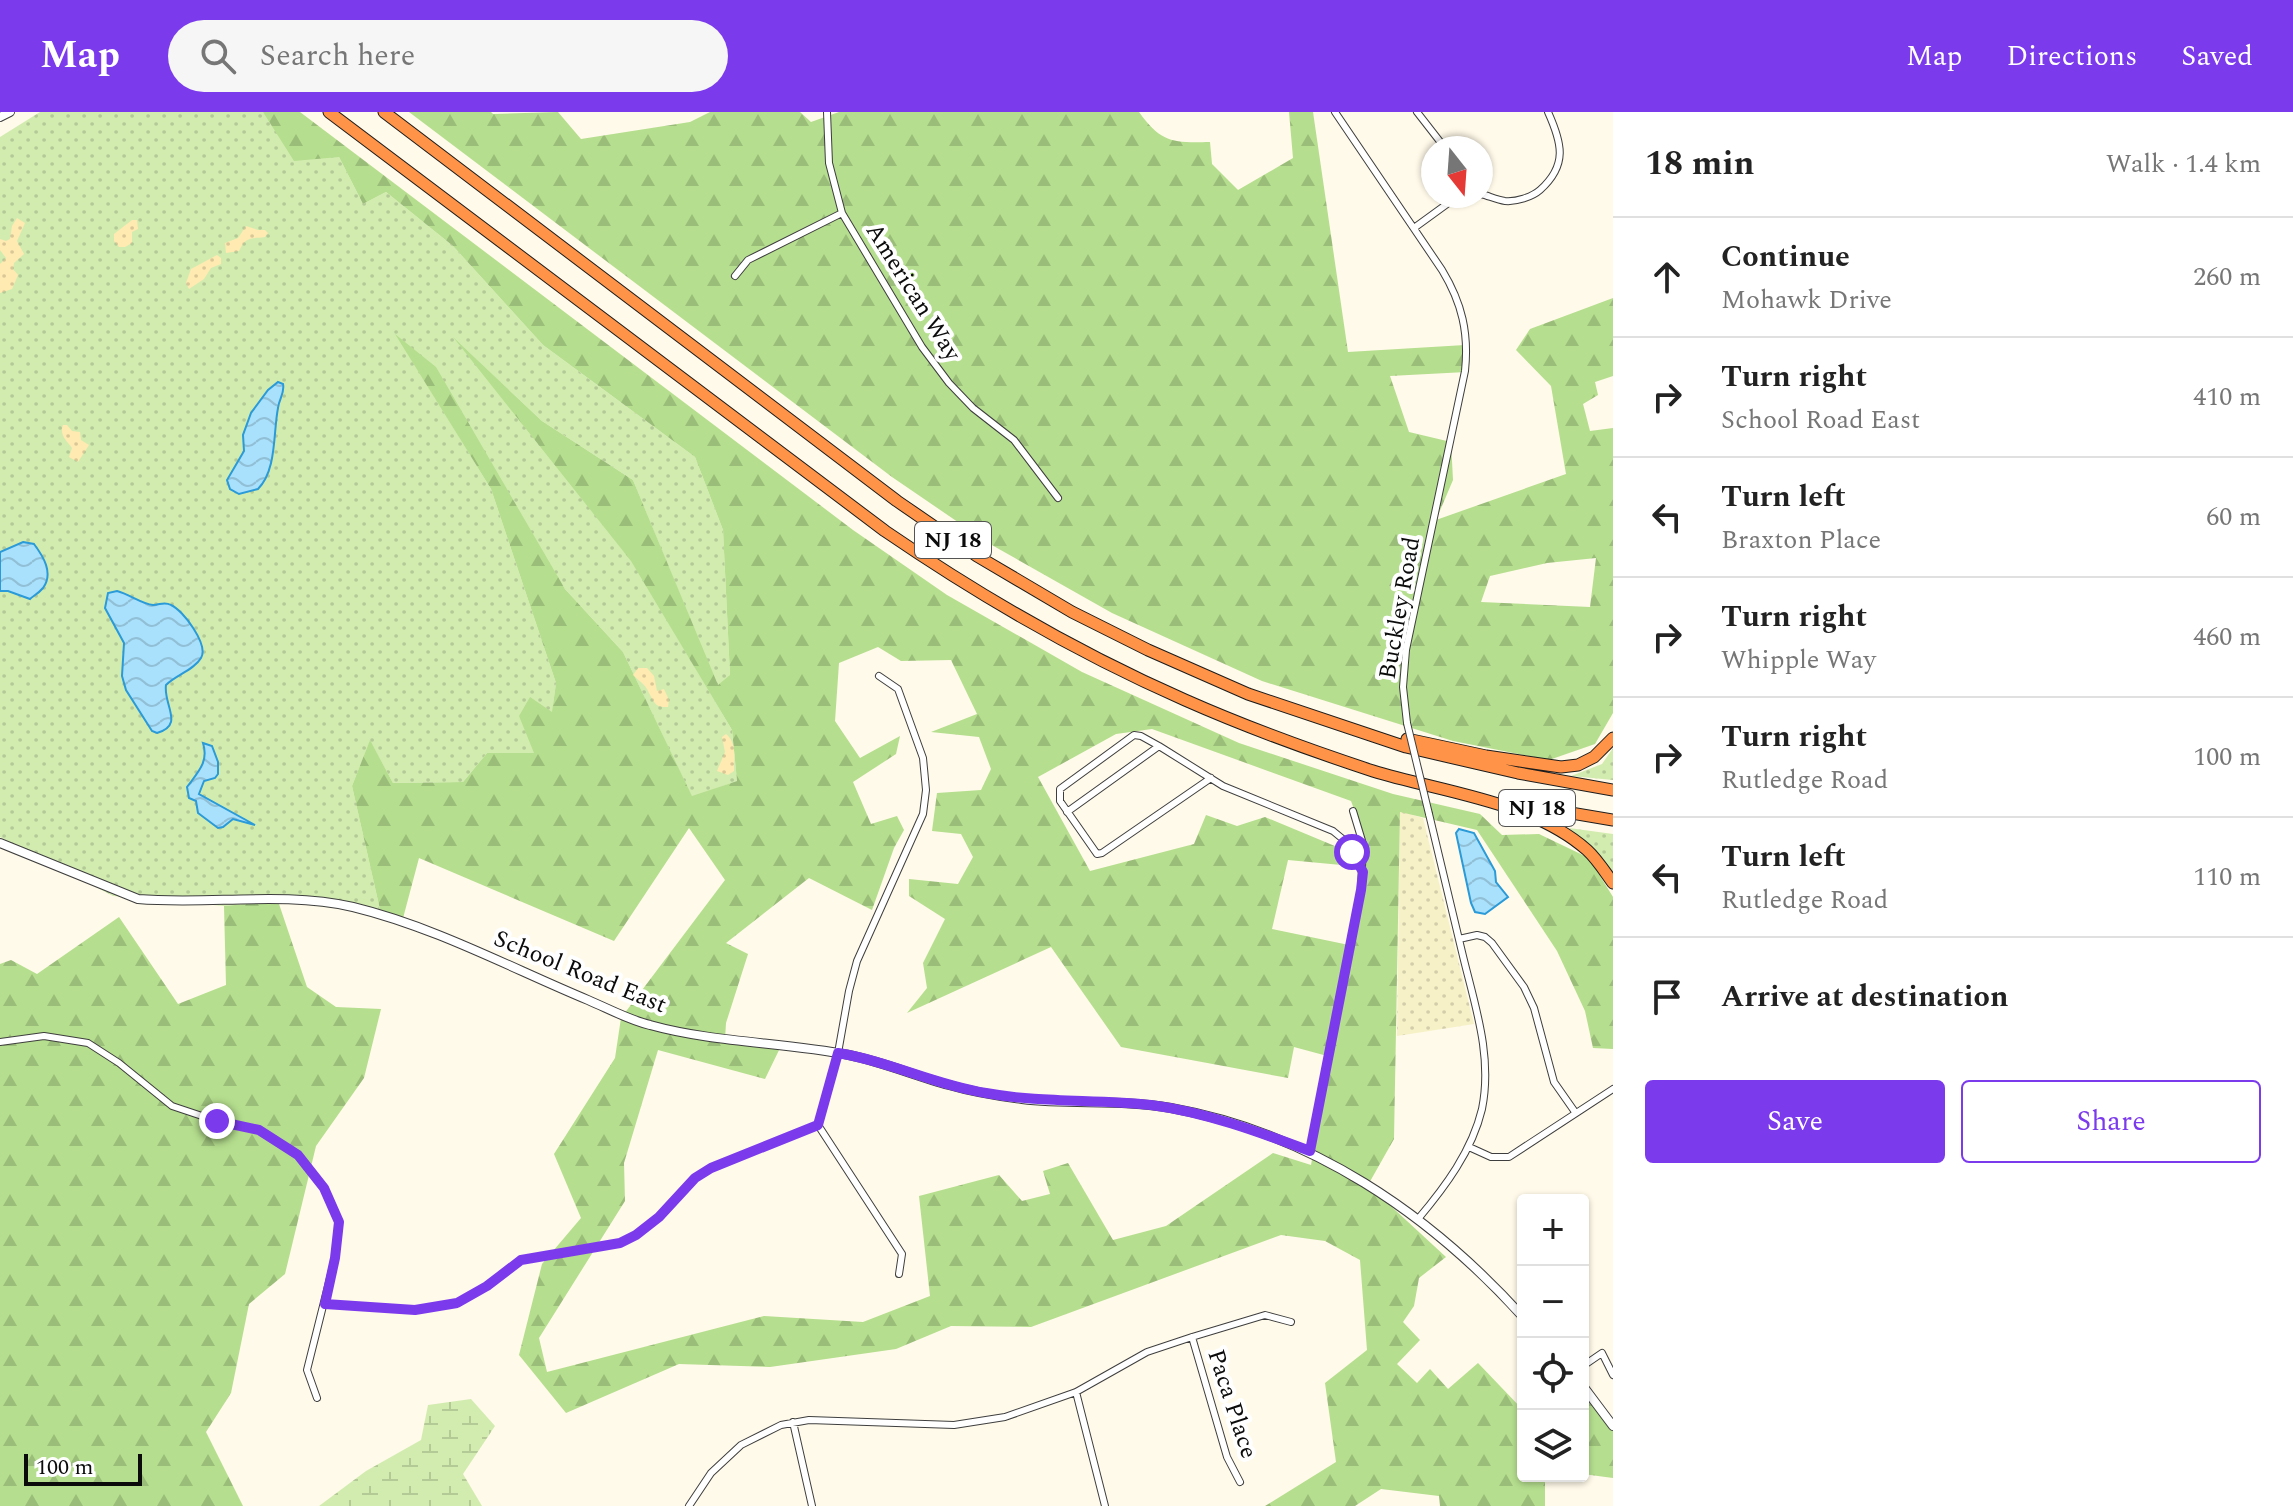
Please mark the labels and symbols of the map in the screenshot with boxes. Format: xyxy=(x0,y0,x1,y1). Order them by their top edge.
north arrow xyxy=(1421,136,1493,208)
street label: American Way xyxy=(856,216,971,369)
road number: NJ 18 xyxy=(915,522,991,558)
street label: Buckley Road xyxy=(1370,534,1430,682)
road number: NJ 18 xyxy=(1499,790,1575,826)
route start xyxy=(1334,834,1370,870)
street label: School Road East xyxy=(488,921,672,1023)
route end xyxy=(199,1103,235,1139)
street label: Paca Place xyxy=(1197,1345,1267,1463)
scale bar xyxy=(24,1450,142,1486)

